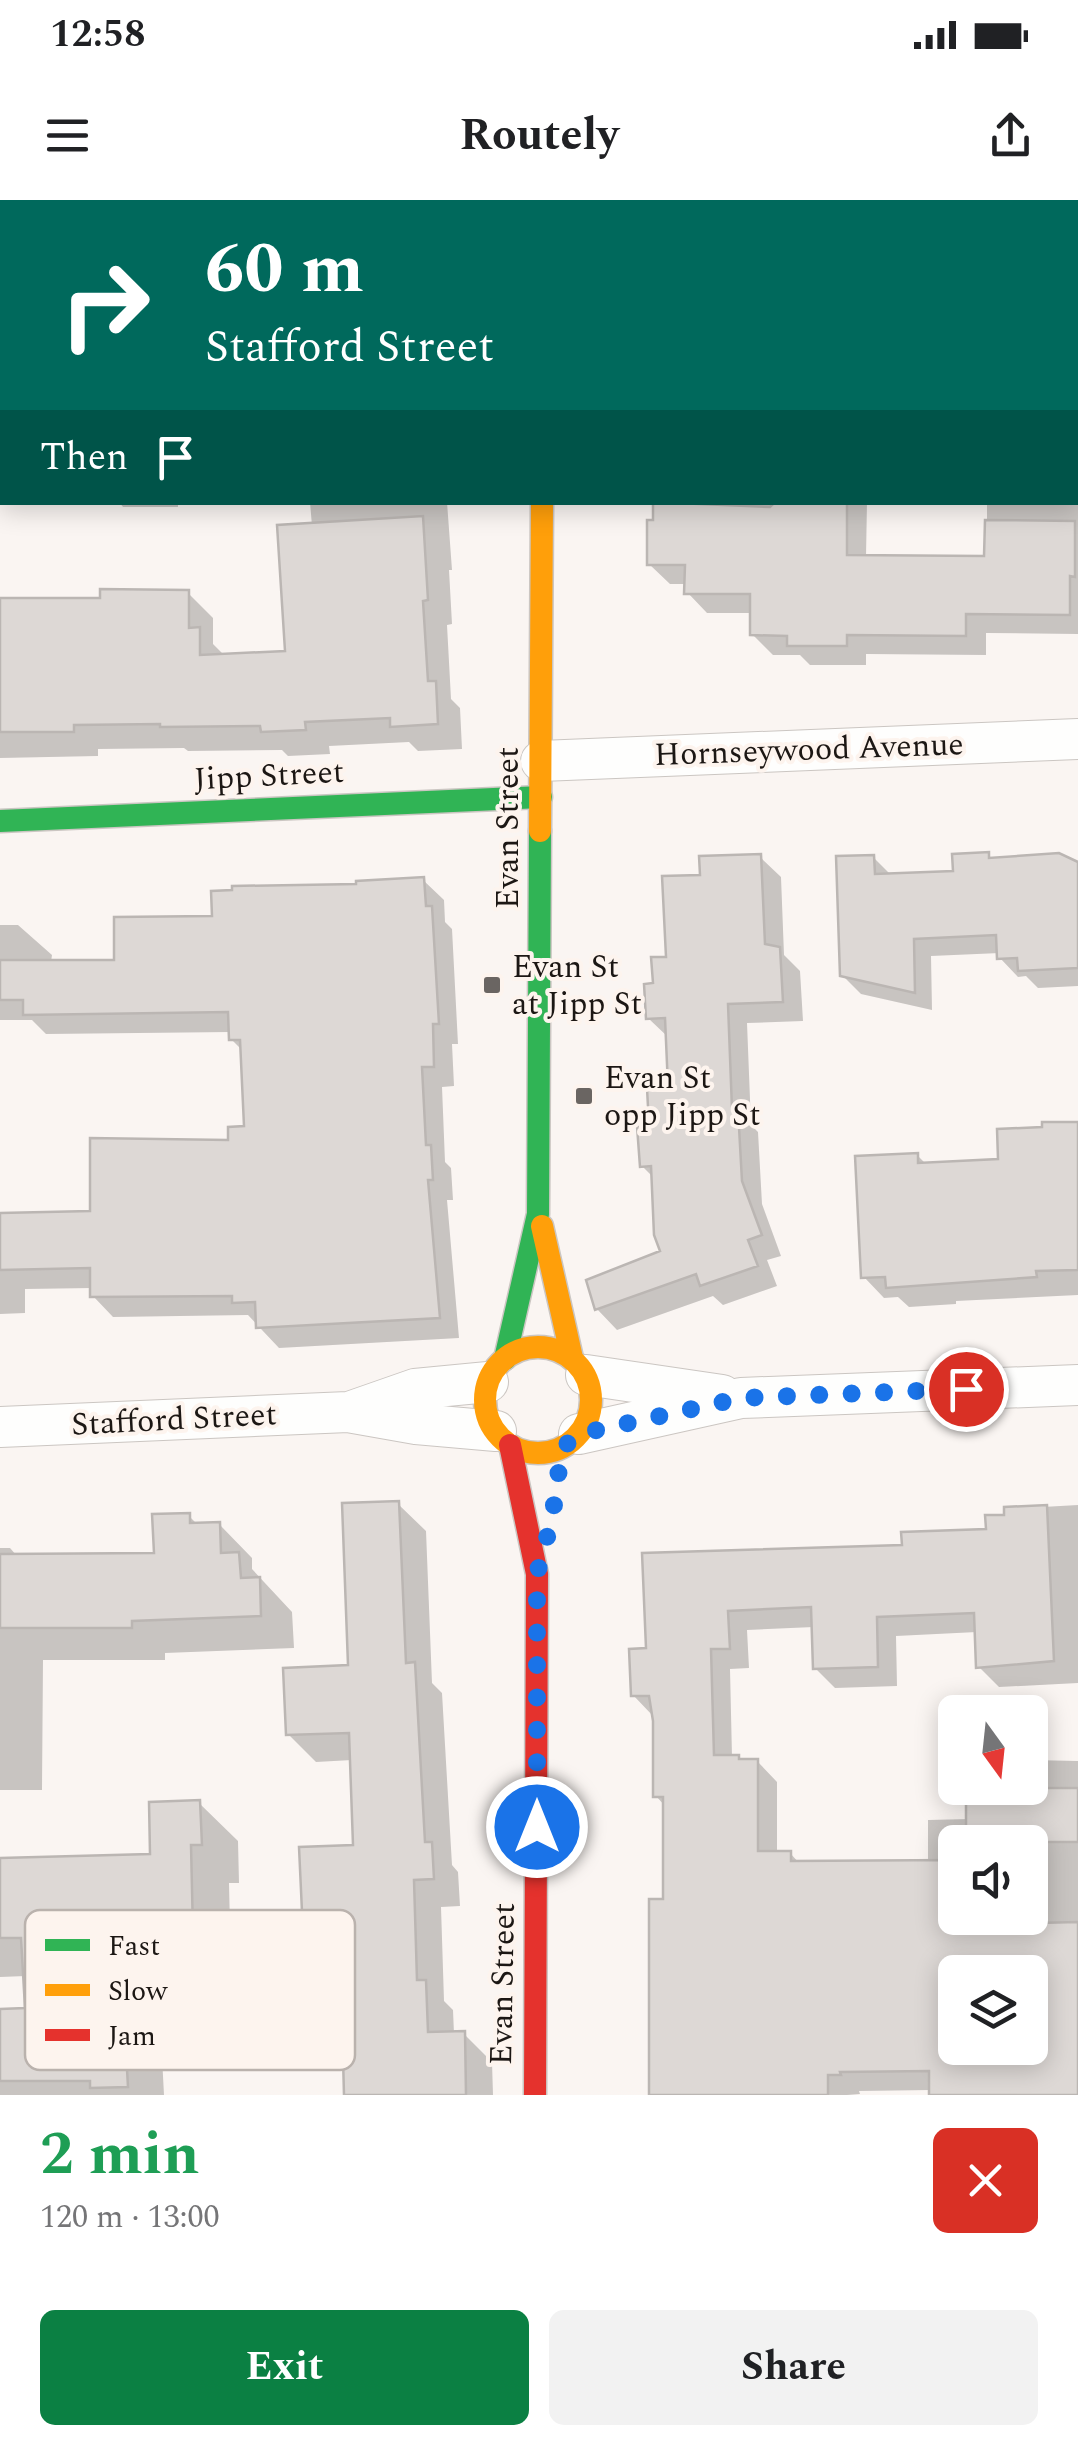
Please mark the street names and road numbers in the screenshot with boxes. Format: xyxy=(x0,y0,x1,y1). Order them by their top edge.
street label: Hornseywood Avenue xyxy=(653,720,965,780)
street label: Evan Street xyxy=(484,747,533,909)
street label: Jipp Street xyxy=(193,748,345,804)
street label: Stafford Street xyxy=(70,1390,278,1450)
street label: Evan Street xyxy=(477,1902,529,2066)

